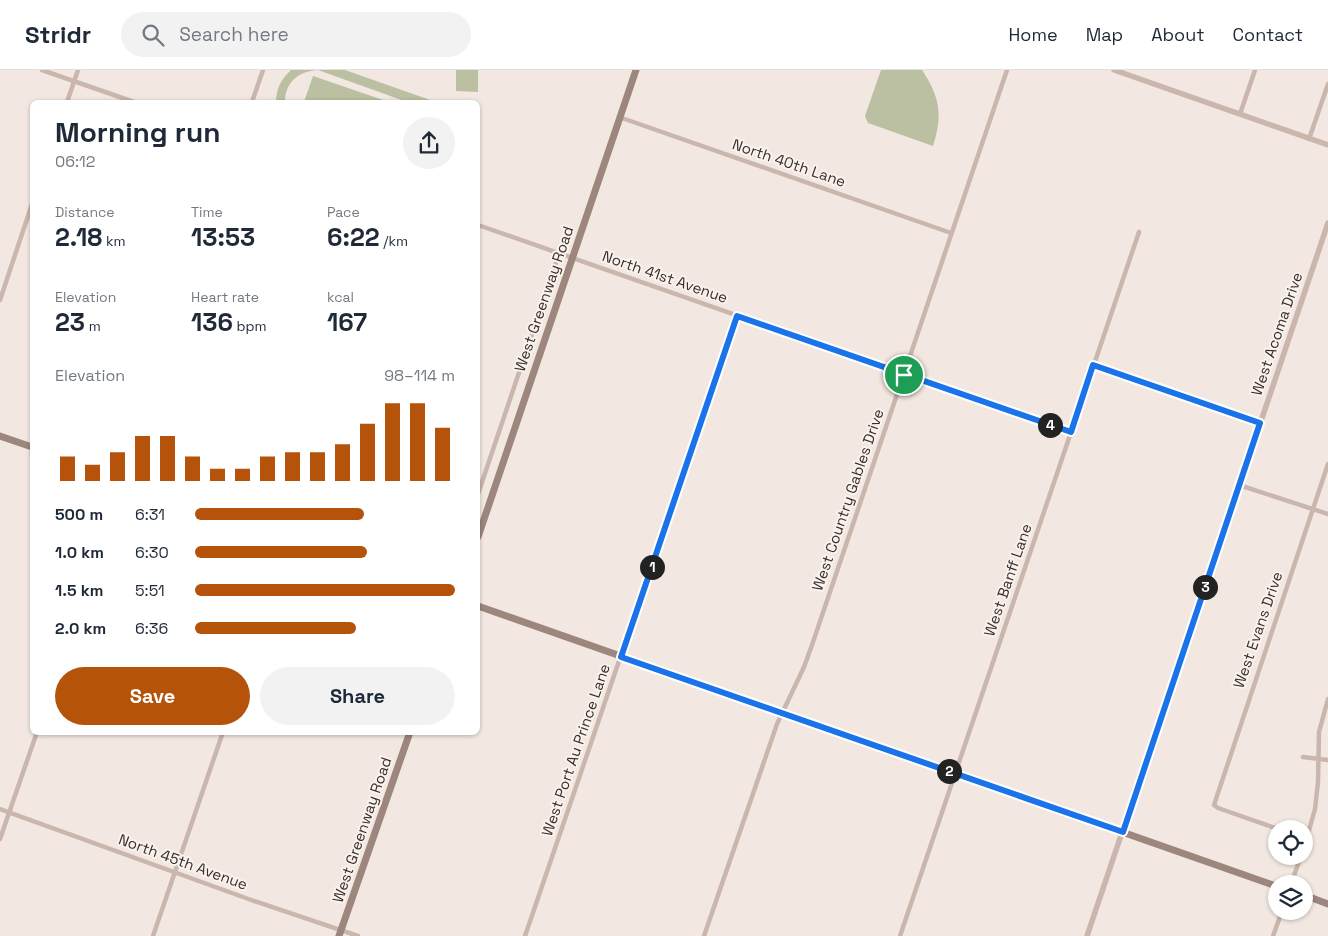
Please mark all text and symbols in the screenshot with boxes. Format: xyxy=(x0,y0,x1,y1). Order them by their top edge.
search box xyxy=(121,12,471,57)
text: Stridr xyxy=(25,19,91,50)
icon: search xyxy=(139,21,167,49)
text: Search here xyxy=(179,22,289,47)
text: Home xyxy=(1009,23,1058,46)
text: Map xyxy=(1086,23,1123,46)
text: About xyxy=(1151,23,1205,46)
text: Contact xyxy=(1233,23,1303,46)
text: Morning run xyxy=(55,114,220,150)
button: share xyxy=(403,117,455,169)
street label: North 40th Lane xyxy=(730,134,848,191)
text: 06:12 xyxy=(55,151,95,172)
text: Distance xyxy=(55,203,115,221)
text: Time xyxy=(191,203,223,221)
text: Pace xyxy=(327,203,360,221)
text: 2.18 xyxy=(55,221,102,253)
text: 13:53 xyxy=(191,221,255,253)
text: 6:22 xyxy=(327,221,380,253)
street label: West Greenway Road xyxy=(510,224,577,374)
text: km xyxy=(102,232,125,250)
text: /km xyxy=(380,232,408,250)
street label: North 41st Avenue xyxy=(600,246,730,307)
street label: West Acoma Drive xyxy=(1247,270,1307,398)
text: Elevation xyxy=(55,288,116,306)
text: Heart rate xyxy=(191,288,259,306)
text: kcal xyxy=(327,288,354,306)
text: 23 xyxy=(55,306,85,338)
text: 136 xyxy=(191,306,233,338)
text: 167 xyxy=(327,306,367,338)
text: m xyxy=(85,317,101,335)
text: bpm xyxy=(233,317,267,335)
pin xyxy=(883,354,925,396)
icon: arrive xyxy=(890,361,918,389)
text: Elevation xyxy=(55,365,125,386)
text: 98–114 m xyxy=(384,365,455,386)
street label: West Country Gables Drive xyxy=(807,406,888,593)
pin: 4 xyxy=(1038,412,1062,438)
text: 4 xyxy=(1046,416,1055,434)
text: 500 m xyxy=(55,504,103,525)
text: 6:31 xyxy=(135,504,165,525)
street label: West Banff Lane xyxy=(979,521,1036,639)
text: 1.0 km xyxy=(55,542,104,563)
text: 6:30 xyxy=(135,542,169,563)
pin: 1 xyxy=(640,554,664,580)
text: 1 xyxy=(649,558,656,576)
street label: West Evans Drive xyxy=(1229,569,1286,691)
pin: 3 xyxy=(1192,574,1218,600)
text: 3 xyxy=(1201,578,1210,596)
text: 1.5 km xyxy=(55,580,103,601)
text: 5:51 xyxy=(135,580,165,601)
text: 2.0 km xyxy=(55,618,106,639)
text: 6:36 xyxy=(135,618,168,639)
street label: West Port Au Prince Lane xyxy=(537,661,614,839)
button: Save xyxy=(55,667,250,725)
button: Share xyxy=(260,667,455,725)
street label: West Greenway Road xyxy=(328,755,395,905)
pin: 2 xyxy=(936,758,962,784)
text: 2 xyxy=(945,762,954,780)
map controls xyxy=(1268,820,1313,920)
button: locate xyxy=(1268,820,1313,865)
street label: North 45th Avenue xyxy=(116,829,250,894)
button: layers xyxy=(1268,875,1313,920)

